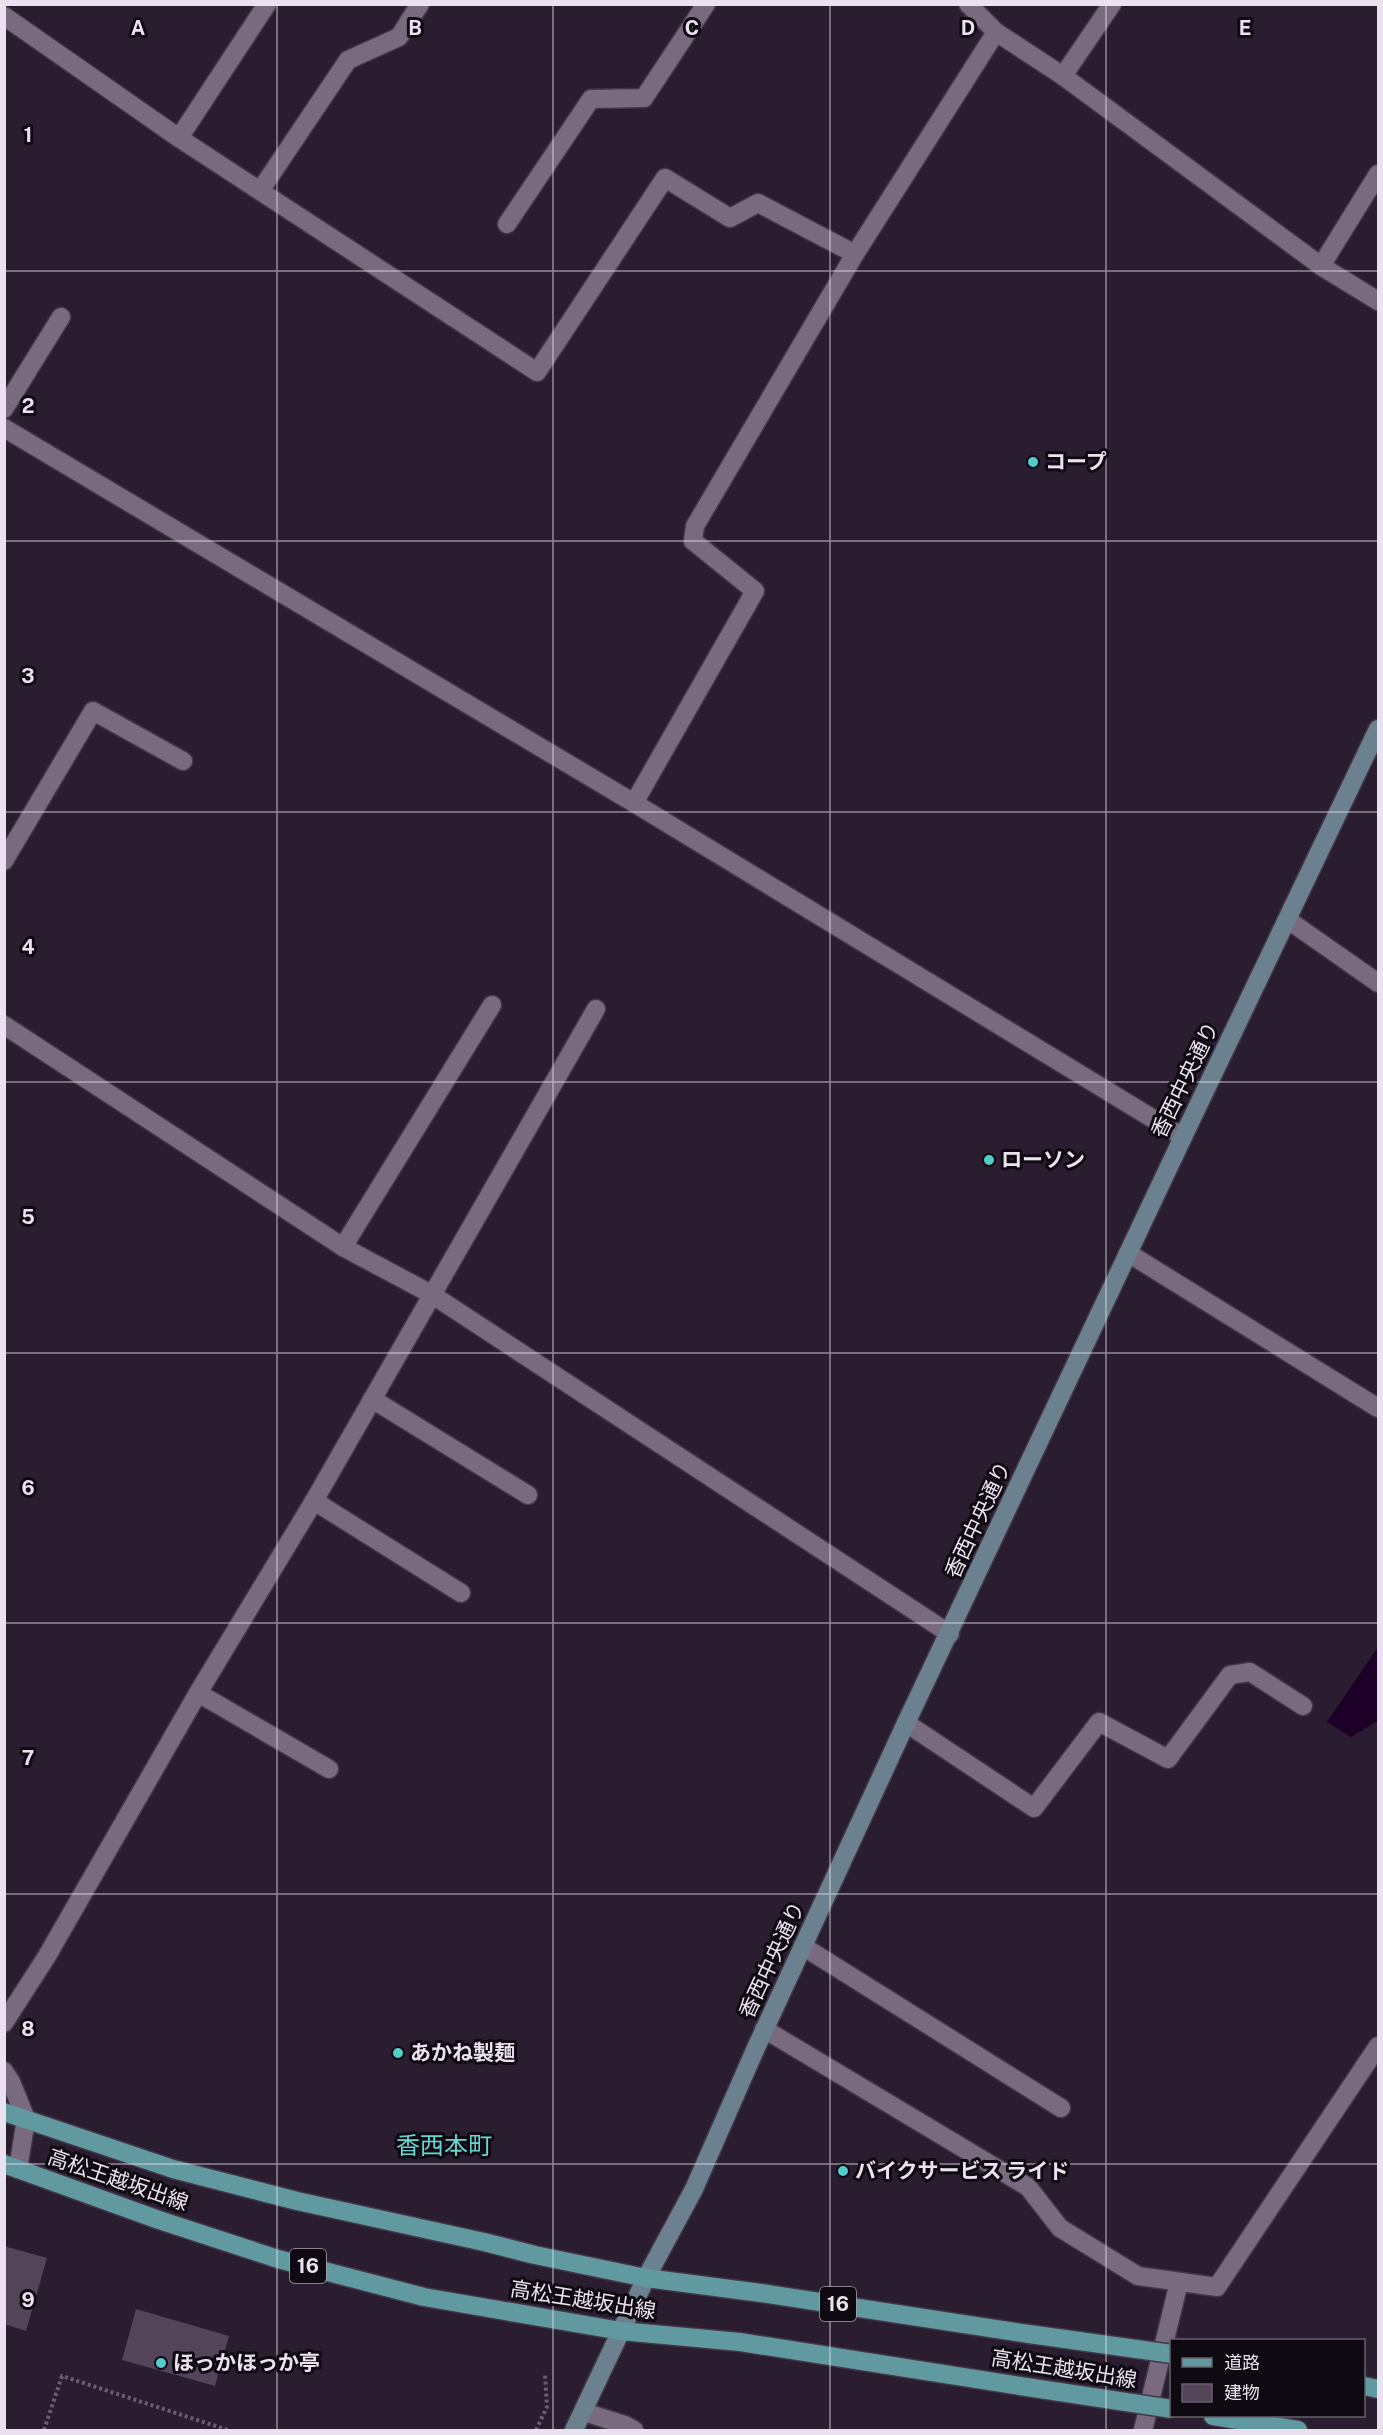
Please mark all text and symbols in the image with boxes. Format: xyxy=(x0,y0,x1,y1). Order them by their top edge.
text: A xyxy=(131,16,145,40)
text: B xyxy=(408,16,422,40)
text: C xyxy=(685,16,699,40)
text: D xyxy=(961,16,975,40)
text: E xyxy=(1239,16,1251,40)
text: 1 xyxy=(24,123,32,147)
text: 2 xyxy=(22,394,34,418)
place label: コープ xyxy=(1045,449,1107,474)
marker: コープ xyxy=(1026,455,1040,469)
text: 3 xyxy=(21,664,35,688)
text: 4 xyxy=(21,935,35,959)
street label: 香西中央通り xyxy=(1146,1018,1223,1142)
place label: ローソン xyxy=(1001,1147,1085,1172)
marker: ローソン xyxy=(982,1153,996,1167)
text: 5 xyxy=(21,1205,35,1229)
street label: 香西中央通り xyxy=(940,1457,1016,1582)
text: 6 xyxy=(21,1476,35,1500)
text: 7 xyxy=(22,1746,34,1770)
street label: 香西中央通り xyxy=(734,1897,810,2022)
text: 8 xyxy=(21,2017,35,2041)
place label: あかね製麺 xyxy=(410,2040,515,2065)
marker: あかね製麺 xyxy=(391,2046,405,2060)
district label: 香西本町 xyxy=(396,2131,492,2159)
street label: 高松王越坂出線 xyxy=(45,2144,192,2215)
place label: バイクサービス ライド xyxy=(855,2158,1069,2183)
marker: バイクサービス ライド xyxy=(836,2164,850,2178)
road number: 16 xyxy=(290,2249,326,2283)
street label: 高松王越坂出線 xyxy=(509,2276,658,2323)
road number: 16 xyxy=(820,2287,856,2321)
text: 9 xyxy=(21,2288,35,2312)
legend xyxy=(1170,2339,1365,2417)
street label: 高松王越坂出線 xyxy=(990,2345,1139,2392)
place label: ほっかほっか亭 xyxy=(173,2350,320,2375)
text: 道路 xyxy=(1224,2352,1260,2373)
marker: ほっかほっか亭 xyxy=(154,2356,168,2370)
text: 建物 xyxy=(1224,2382,1260,2403)

